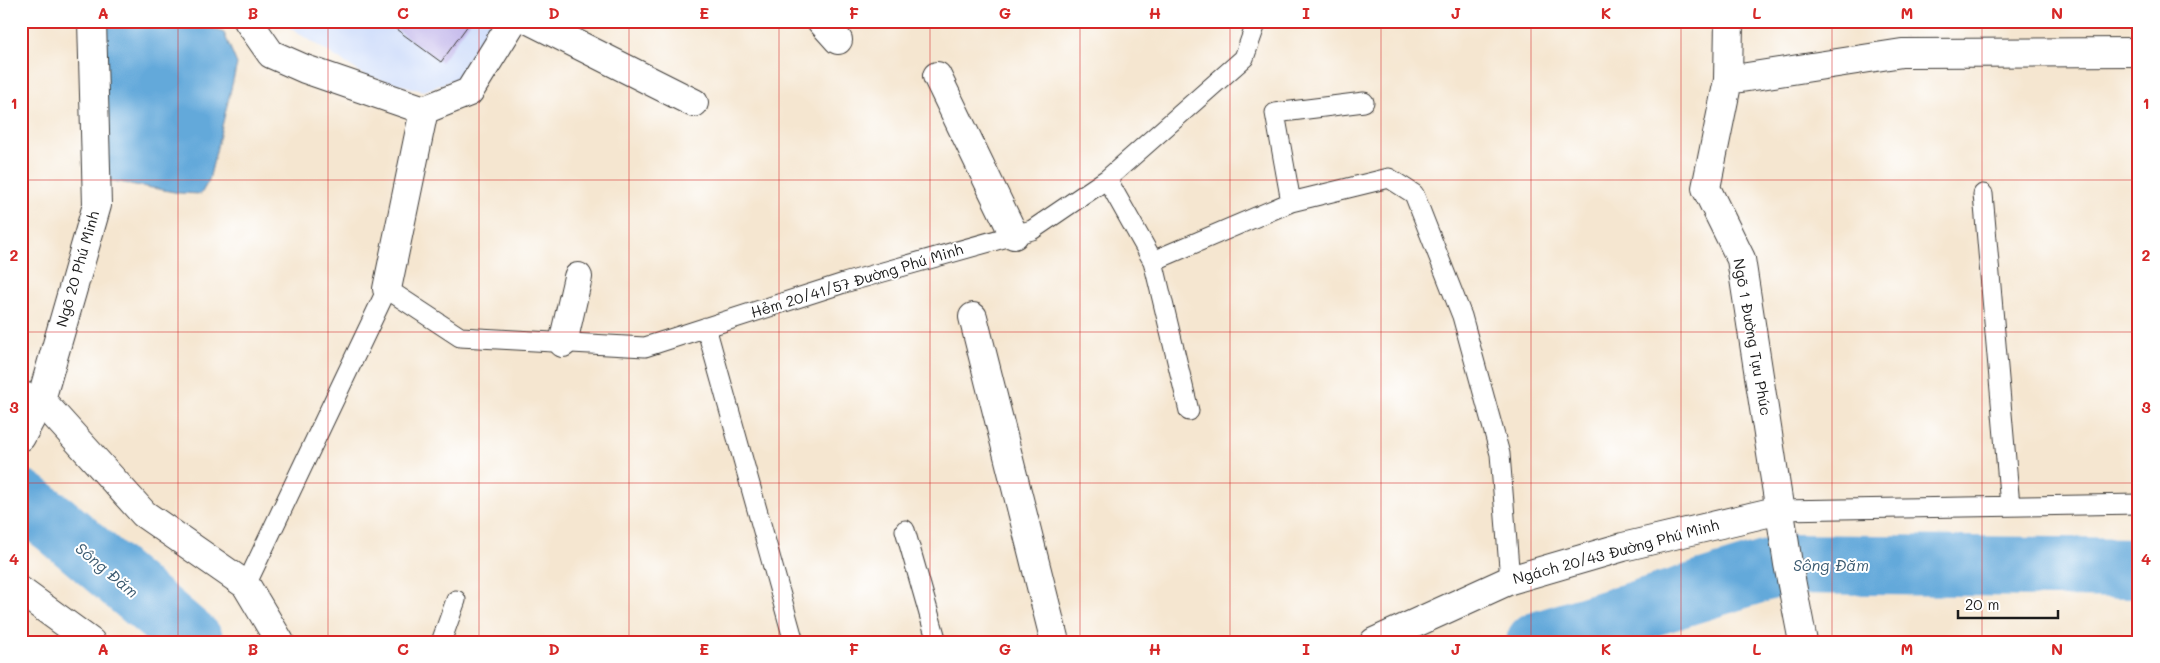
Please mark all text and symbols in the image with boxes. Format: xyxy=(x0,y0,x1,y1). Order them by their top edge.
text: A xyxy=(97,2,109,23)
text: B xyxy=(248,2,258,23)
text: C xyxy=(397,2,409,23)
text: D xyxy=(548,2,560,23)
text: E xyxy=(699,2,709,23)
text: F xyxy=(849,2,859,23)
text: G xyxy=(999,2,1011,23)
text: H xyxy=(1149,2,1161,23)
text: I xyxy=(1302,2,1310,23)
text: J xyxy=(1451,2,1461,23)
text: K xyxy=(1601,2,1611,23)
text: L xyxy=(1752,2,1762,23)
text: M xyxy=(1901,2,1913,23)
text: N xyxy=(2051,2,2063,23)
text: 1 xyxy=(10,92,18,113)
text: 1 xyxy=(2142,92,2150,113)
street label: Ngõ 20 Phú Minh xyxy=(51,208,103,329)
street label: Hẻm 20/41/57 Đường Phú Minh xyxy=(748,238,965,322)
text: 2 xyxy=(10,244,19,265)
text: 2 xyxy=(2142,244,2151,265)
street label: Ngõ 1 Đường Tựu Phúc xyxy=(1729,257,1777,417)
text: 3 xyxy=(9,396,19,417)
text: 3 xyxy=(2141,396,2151,417)
street label: Ngách 20/43 Đường Phú Minh xyxy=(1510,514,1721,588)
water label: Sông Đăm xyxy=(71,537,143,602)
text: 4 xyxy=(9,548,19,569)
text: 4 xyxy=(2141,548,2151,569)
water label: Sông Đăm xyxy=(1793,554,1869,575)
scale bar xyxy=(1958,588,2058,620)
text: 20 m xyxy=(1965,594,1999,614)
text: A xyxy=(97,638,109,659)
text: B xyxy=(248,638,258,659)
text: C xyxy=(397,638,409,659)
text: D xyxy=(548,638,560,659)
text: E xyxy=(699,638,709,659)
text: F xyxy=(849,638,859,659)
text: G xyxy=(999,638,1011,659)
text: H xyxy=(1149,638,1161,659)
text: I xyxy=(1302,638,1310,659)
text: J xyxy=(1451,638,1461,659)
text: K xyxy=(1601,638,1611,659)
text: L xyxy=(1752,638,1762,659)
text: M xyxy=(1901,638,1913,659)
text: N xyxy=(2051,638,2063,659)

